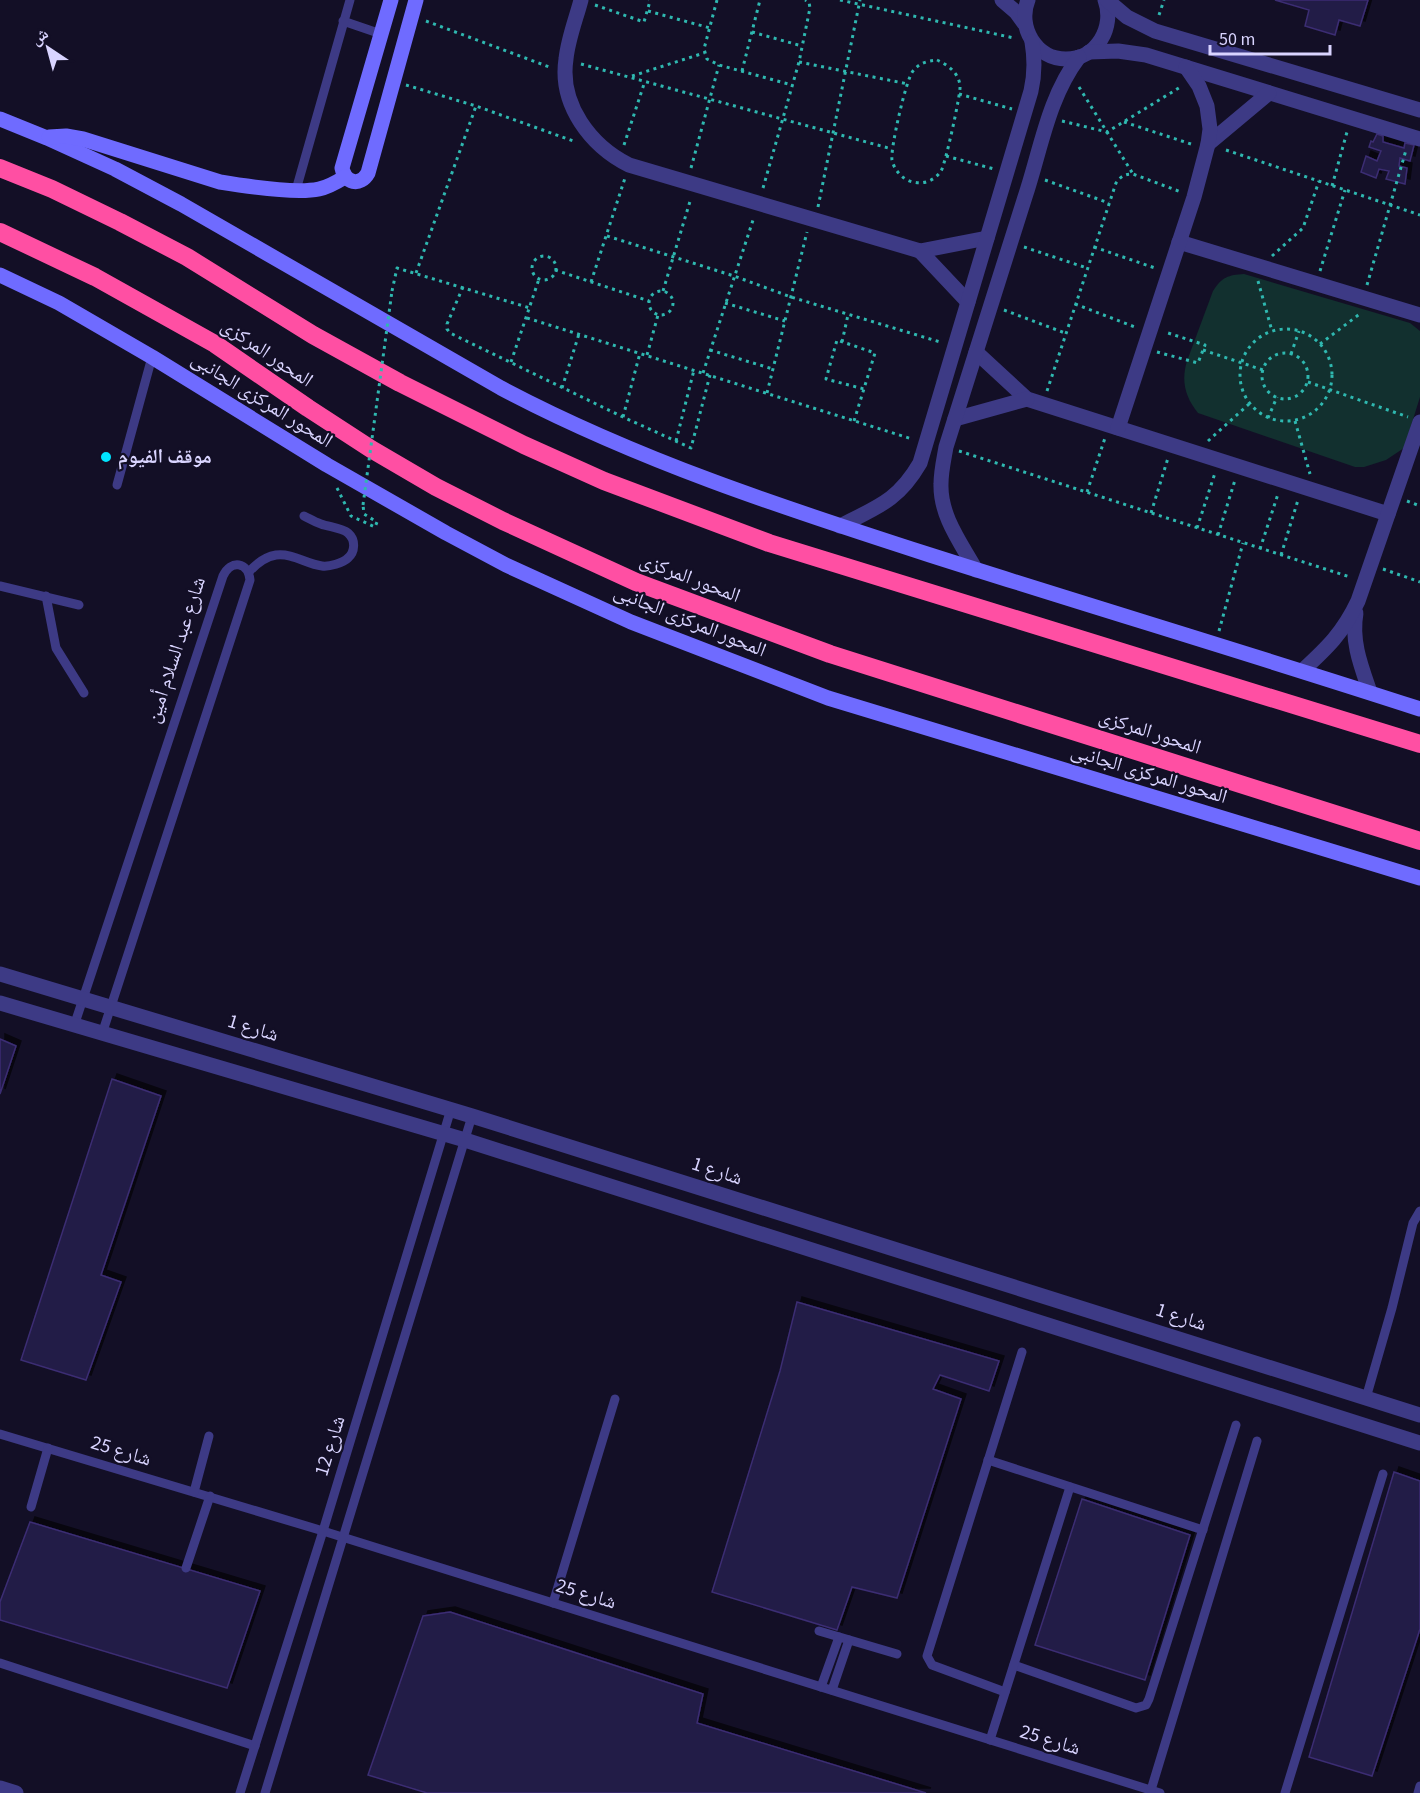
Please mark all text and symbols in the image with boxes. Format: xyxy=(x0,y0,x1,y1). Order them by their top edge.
north arrow xyxy=(18,18,78,78)
scale bar xyxy=(1210,18,1330,56)
text: ش xyxy=(26,23,53,51)
text: 50 m xyxy=(1219,27,1255,52)
street label: المحور المركزى xyxy=(215,312,319,394)
street label: المحور المركزى الجانبى xyxy=(186,345,338,455)
place label: موقف الفيوم xyxy=(118,443,212,471)
marker: موقف الفيوم xyxy=(99,450,113,464)
street label: المحور المركزى xyxy=(636,546,744,610)
street label: شارع عبد السلام أمين xyxy=(139,573,213,727)
street label: المحور المركزى الجانبى xyxy=(610,578,770,664)
street label: المحور المركزى xyxy=(1095,702,1205,762)
street label: المحور المركزى الجانبى xyxy=(1067,737,1231,811)
street label: شارع 1 xyxy=(224,1007,282,1049)
street label: شارع 1 xyxy=(688,1150,746,1192)
street label: شارع 1 xyxy=(1152,1296,1210,1338)
street label: شارع 12 xyxy=(308,1412,352,1480)
street label: شارع 25 xyxy=(87,1429,155,1473)
street label: شارع 25 xyxy=(552,1572,620,1616)
street label: شارع 25 xyxy=(1016,1718,1084,1762)

